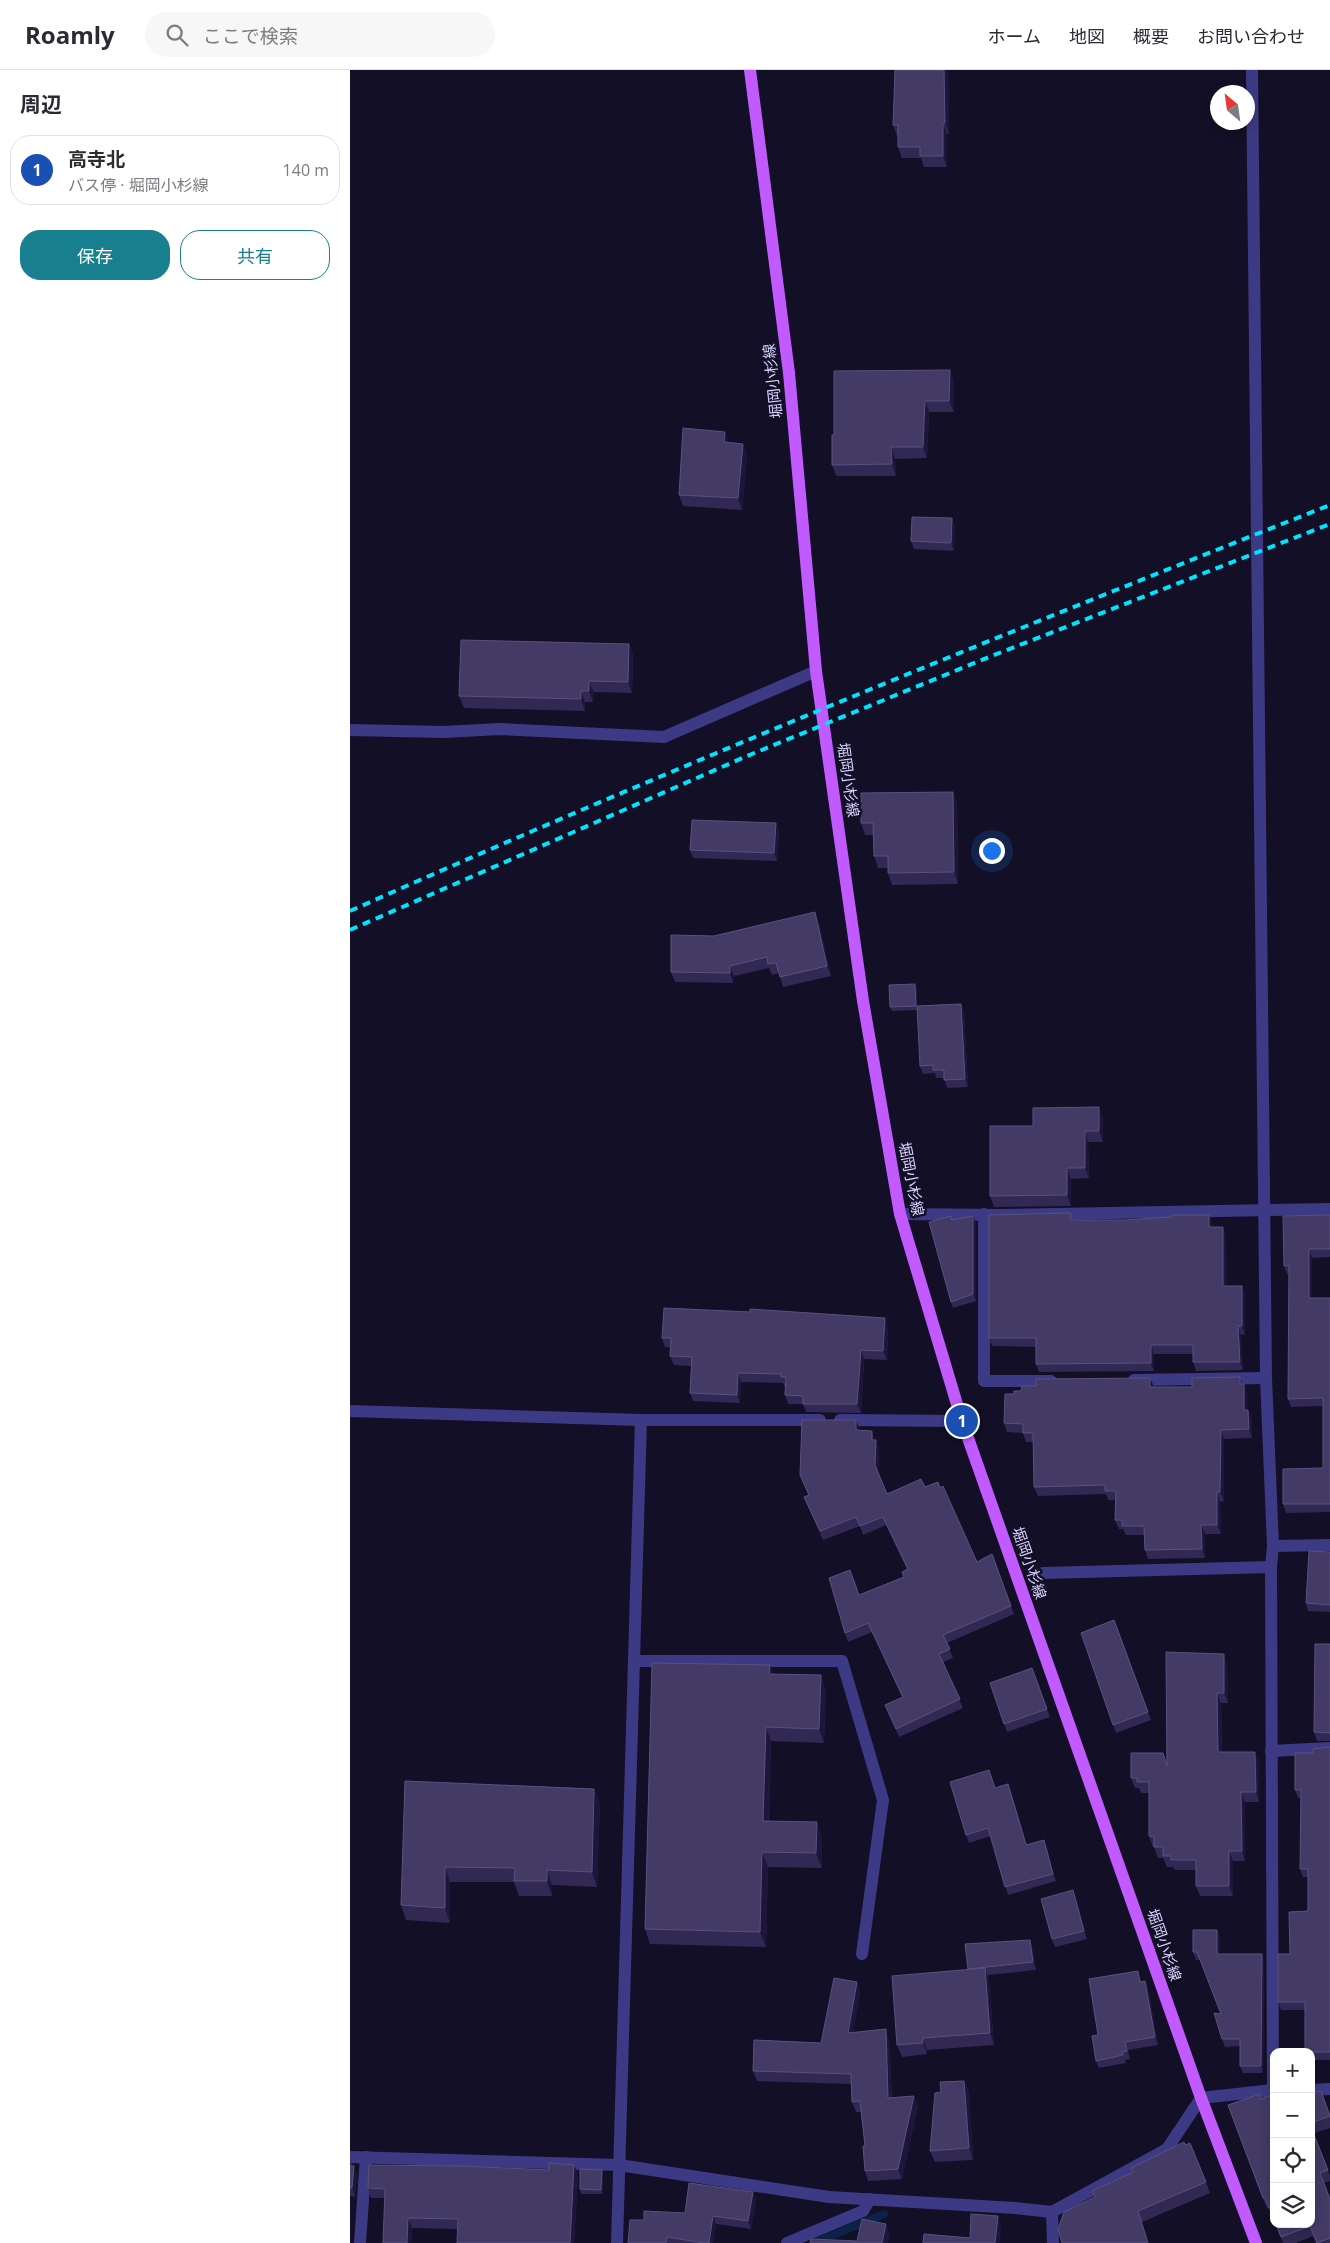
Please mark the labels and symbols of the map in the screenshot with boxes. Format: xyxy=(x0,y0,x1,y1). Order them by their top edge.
north arrow xyxy=(1210,85,1255,130)
street label: 堀岡小杉線 xyxy=(758,343,786,419)
street label: 堀岡小杉線 xyxy=(834,741,864,818)
your location xyxy=(979,838,1005,864)
street label: 堀岡小杉線 xyxy=(895,1140,929,1218)
pin: 1 xyxy=(946,1402,978,1440)
street label: 堀岡小杉線 xyxy=(1008,1524,1052,1601)
street label: 堀岡小杉線 xyxy=(1143,1906,1187,1983)

